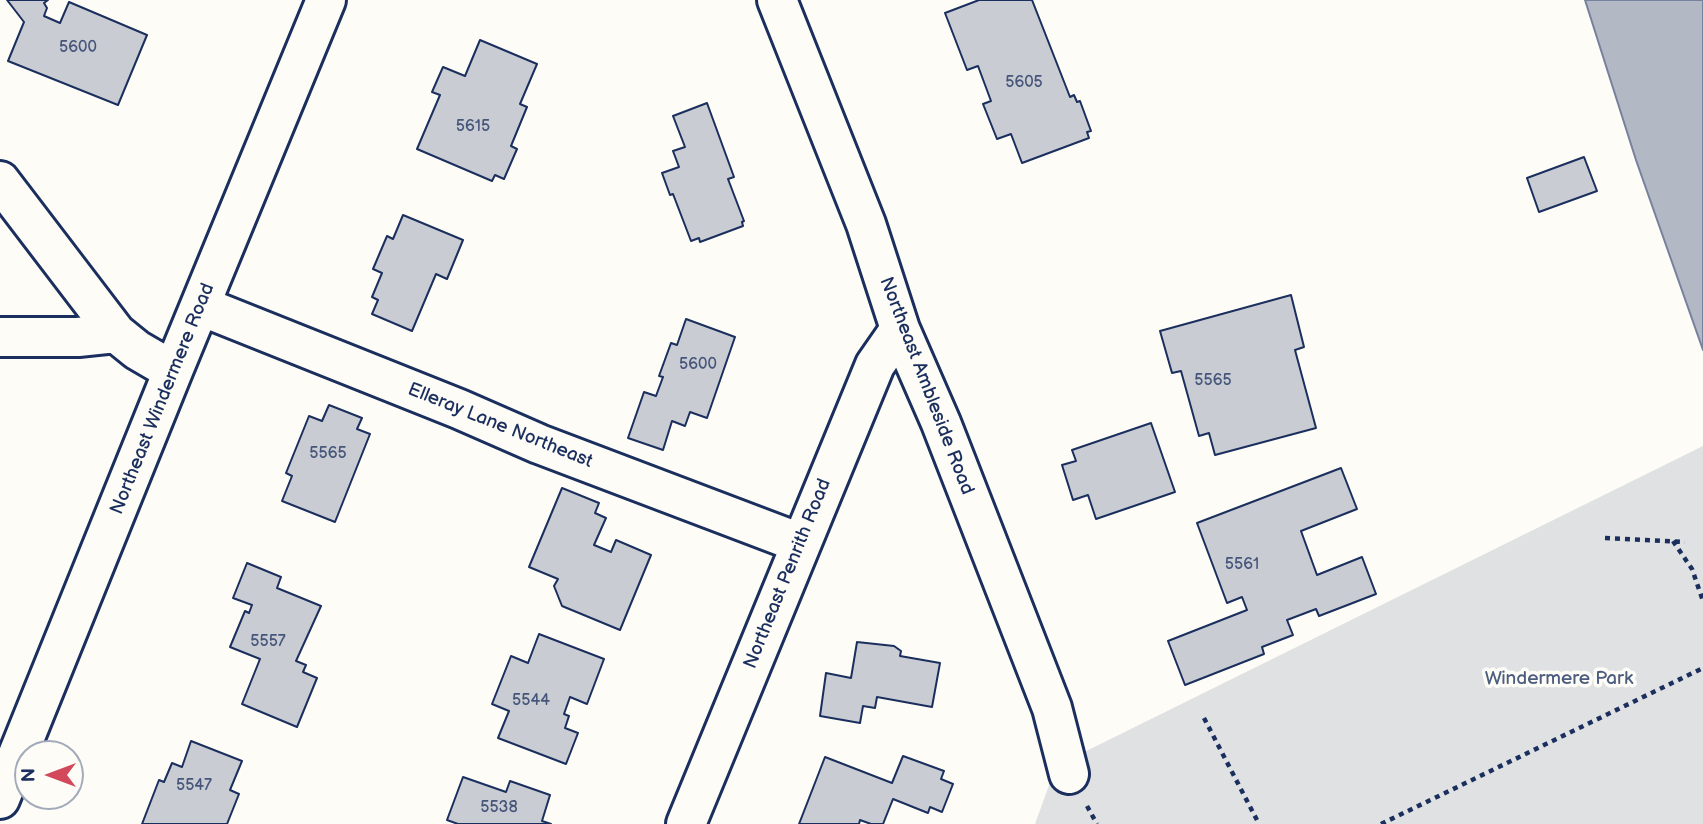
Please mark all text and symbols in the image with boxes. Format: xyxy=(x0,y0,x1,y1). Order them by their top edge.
house number: 5600 xyxy=(59,38,97,58)
house number: 5605 xyxy=(1005,73,1043,93)
house number: 5615 xyxy=(456,117,490,137)
street label: Northeast Ambleside Road xyxy=(874,274,978,498)
street label: Northeast Windermere Road xyxy=(106,280,220,518)
house number: 5600 xyxy=(679,355,717,375)
house number: 5565 xyxy=(1194,371,1232,391)
street label: Elleray Lane Northeast xyxy=(404,379,596,473)
house number: 5565 xyxy=(309,444,347,464)
street label: Northeast Penrith Road xyxy=(739,476,837,672)
house number: 5561 xyxy=(1225,555,1259,575)
house number: 5557 xyxy=(250,632,286,652)
park label: Windermere Park xyxy=(1485,668,1633,690)
house number: 5544 xyxy=(512,691,550,711)
north arrow xyxy=(14,740,84,810)
text: N xyxy=(18,768,41,782)
house number: 5547 xyxy=(176,776,212,796)
house number: 5538 xyxy=(480,798,518,818)

